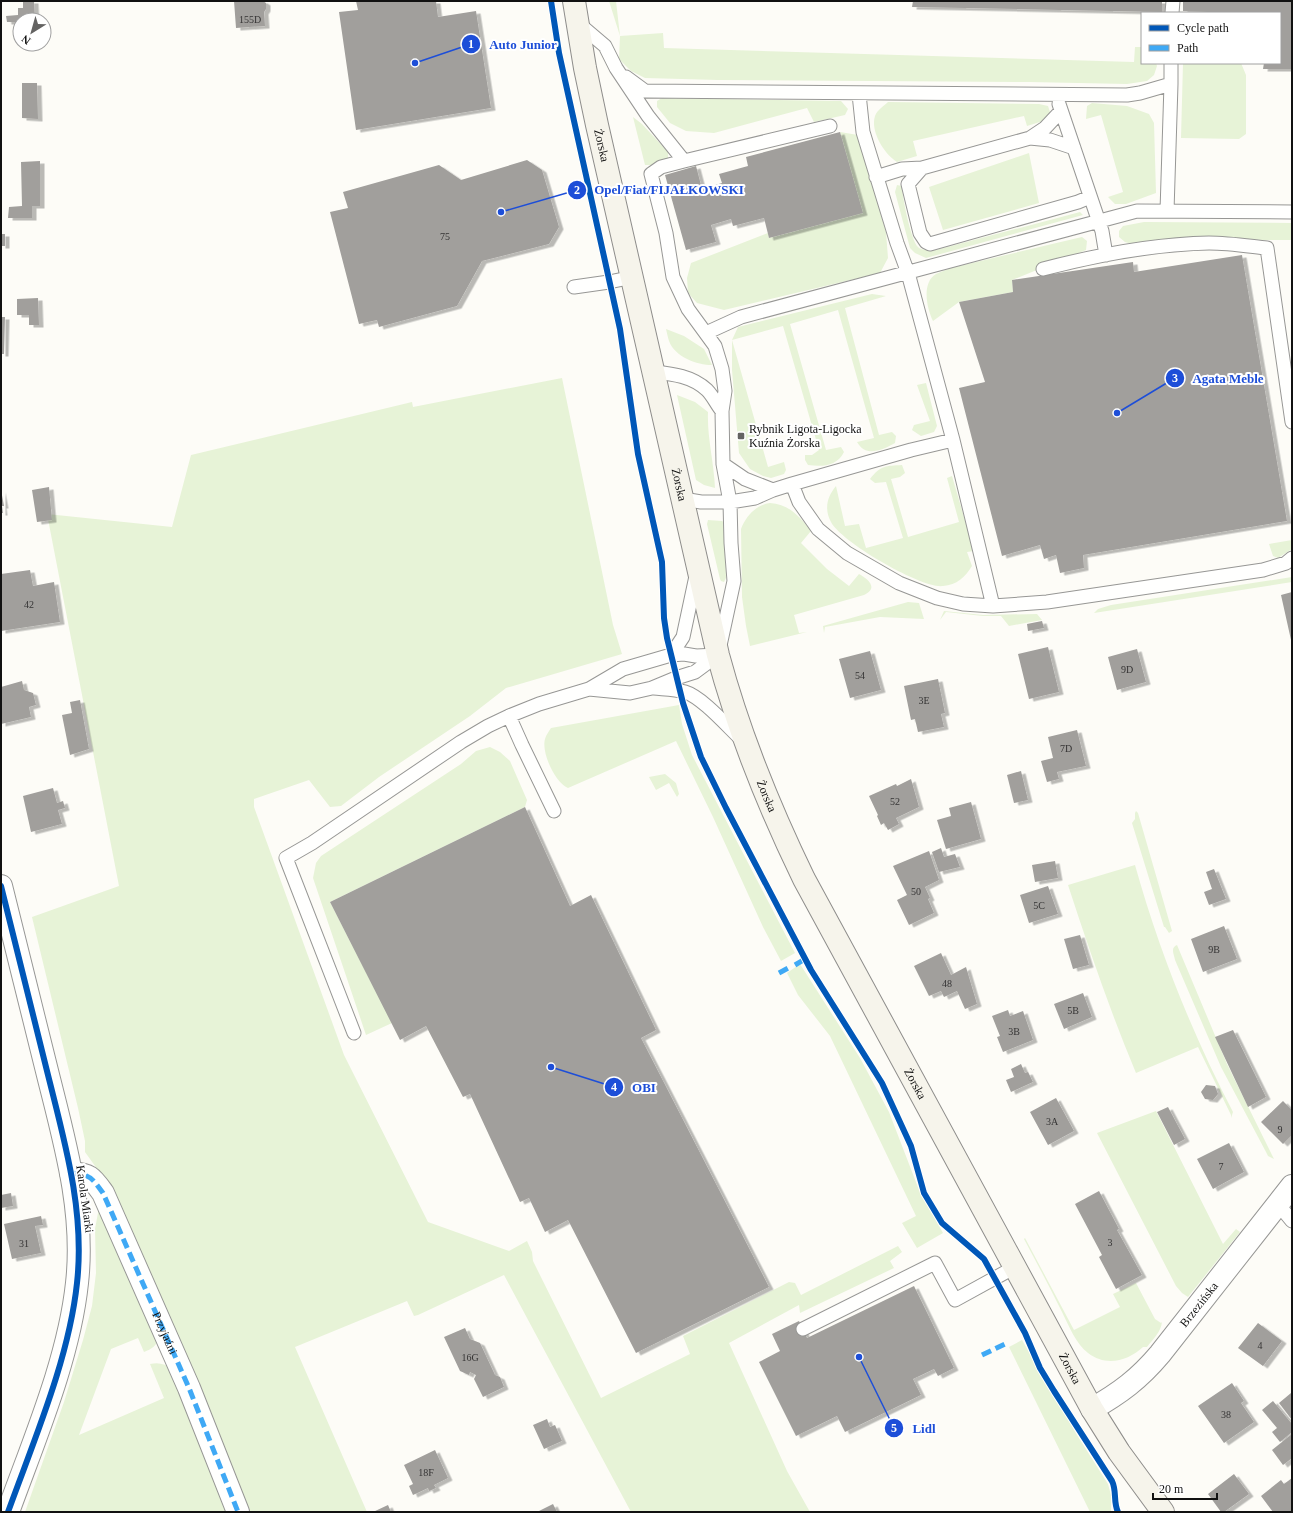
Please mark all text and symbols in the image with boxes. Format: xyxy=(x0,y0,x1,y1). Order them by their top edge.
north arrow xyxy=(12,12,52,52)
legend xyxy=(1141,12,1281,64)
house number: 155D xyxy=(239,14,261,25)
text: Cycle path xyxy=(1177,21,1229,35)
callout: Auto Junior xyxy=(461,31,565,56)
text: N xyxy=(19,33,33,47)
text: 1 xyxy=(468,37,474,51)
text: Auto Junior xyxy=(489,37,557,52)
text: Path xyxy=(1177,41,1198,55)
street label: Żorska xyxy=(591,128,612,164)
callout: Opel/Fiat/FIJAŁKOWSKI xyxy=(567,177,752,202)
text: Opel/Fiat/FIJAŁKOWSKI xyxy=(594,182,744,197)
text: 2 xyxy=(574,183,580,197)
house number: 75 xyxy=(440,231,450,242)
callout: Agata Meble xyxy=(1165,366,1272,391)
text: 3 xyxy=(1172,371,1178,385)
text: Agata Meble xyxy=(1192,371,1264,386)
place label: Rybnik Ligota-Ligocka Kuźnia Żorska xyxy=(749,422,862,450)
marker: Rybnik Ligota-Ligocka Kuźnia Żorska xyxy=(736,431,746,441)
street label: Żorska xyxy=(669,467,690,503)
house number: 42 xyxy=(24,599,34,610)
house number: 9D xyxy=(1121,664,1133,675)
house number: 54 xyxy=(855,670,865,681)
house number: 3E xyxy=(918,695,930,706)
house number: 7D xyxy=(1060,743,1072,754)
street label: Żorska xyxy=(754,778,780,815)
house number: 52 xyxy=(890,796,900,807)
house number: 50 xyxy=(911,886,921,897)
house number: 5C xyxy=(1033,900,1045,911)
house number: 9B xyxy=(1208,944,1220,955)
house number: 48 xyxy=(942,978,952,989)
house number: 5B xyxy=(1067,1005,1079,1016)
house number: 3B xyxy=(1008,1026,1020,1037)
street label: Żorska xyxy=(901,1066,930,1102)
callout: OBI xyxy=(604,1075,664,1100)
text: 4 xyxy=(611,1080,617,1094)
text: OBI xyxy=(632,1080,656,1095)
house number: 3A xyxy=(1046,1116,1059,1127)
house number: 9 xyxy=(1278,1124,1283,1135)
house number: 7 xyxy=(1219,1161,1224,1172)
street label: Karola Miarki xyxy=(73,1164,97,1234)
house number: 3 xyxy=(1108,1237,1113,1248)
house number: 31 xyxy=(19,1238,29,1249)
street label: Brzezińska xyxy=(1177,1279,1221,1330)
street label: Przyjaźni xyxy=(149,1309,181,1357)
house number: 4 xyxy=(1258,1340,1263,1351)
street label: Żorska xyxy=(1056,1350,1084,1387)
house number: 16G xyxy=(461,1352,479,1363)
house number: 38 xyxy=(1221,1409,1231,1420)
callout: Lidl xyxy=(884,1416,944,1441)
text: 5 xyxy=(891,1421,897,1435)
text: Lidl xyxy=(912,1421,936,1436)
house number: 18F xyxy=(418,1467,434,1478)
scale bar xyxy=(1153,1475,1217,1501)
text: 20 m xyxy=(1159,1482,1184,1496)

